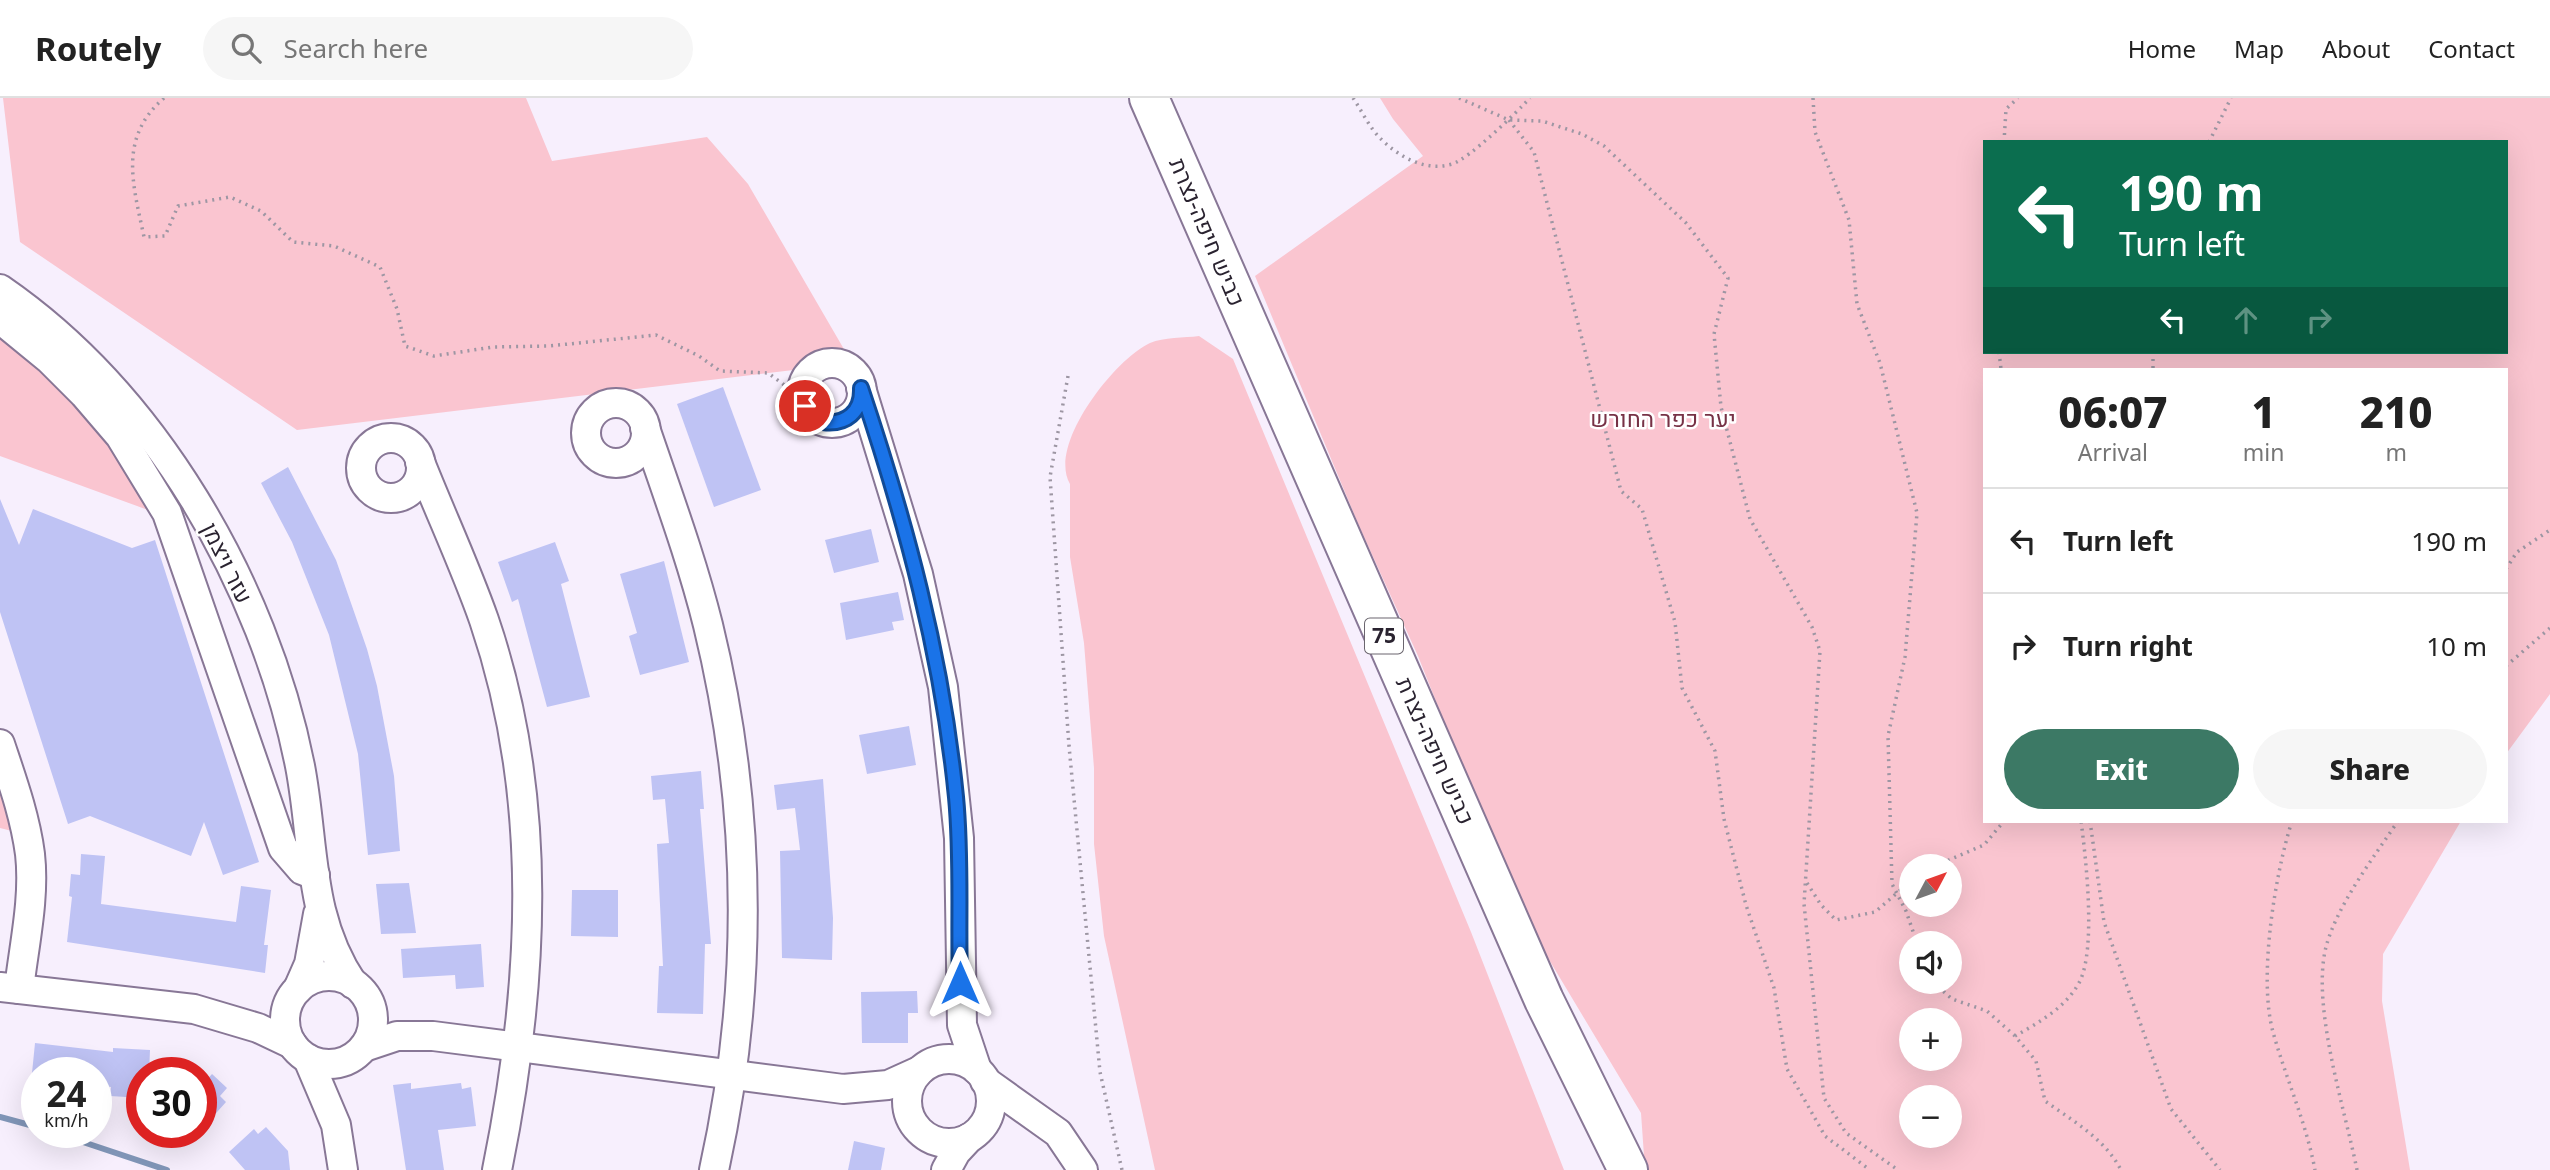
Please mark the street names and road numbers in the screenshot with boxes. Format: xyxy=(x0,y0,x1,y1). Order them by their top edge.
street label: כביש חיפה-נצרת xyxy=(1162,152,1254,311)
street label: עזר ויצמן xyxy=(195,517,261,608)
road number: 75 xyxy=(1365,618,1403,654)
street label: כביש חיפה-נצרת xyxy=(1389,672,1483,829)

